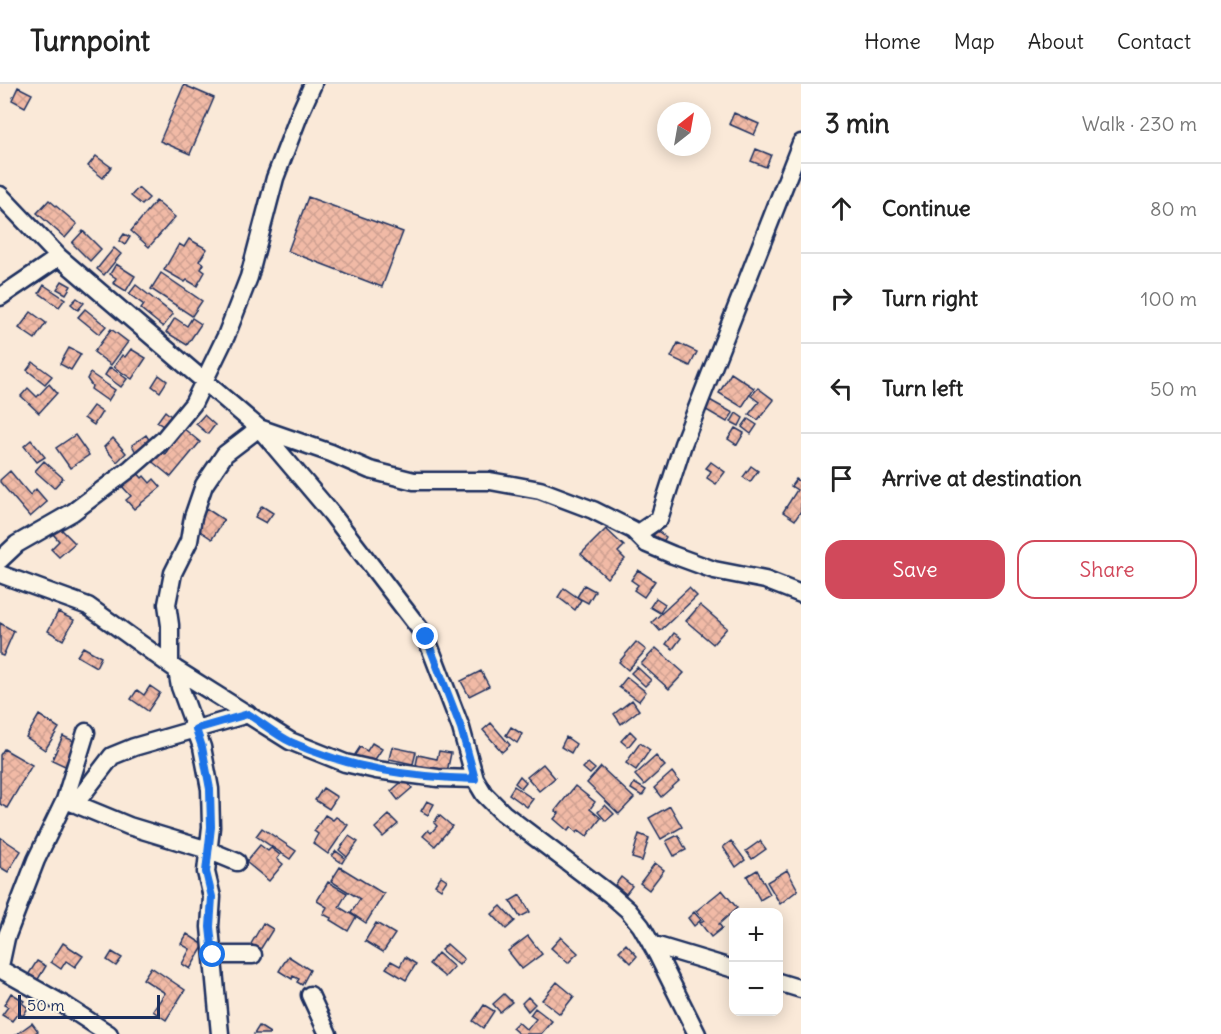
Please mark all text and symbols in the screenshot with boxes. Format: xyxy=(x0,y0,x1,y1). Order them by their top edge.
text: Turnpoint xyxy=(30,23,150,59)
text: Home xyxy=(864,28,921,55)
text: Map xyxy=(954,28,995,55)
text: About xyxy=(1028,28,1084,55)
text: Contact xyxy=(1117,28,1191,55)
north arrow xyxy=(657,102,711,156)
text: 3 min xyxy=(825,107,890,140)
text: Walk · 230 m xyxy=(1082,111,1197,136)
icon: ahead xyxy=(825,192,858,225)
text: Continue xyxy=(882,194,971,222)
text: 80 m xyxy=(1150,196,1197,221)
icon: right xyxy=(825,282,858,315)
text: Turn right xyxy=(882,284,978,312)
text: 100 m xyxy=(1140,286,1197,311)
icon: left xyxy=(825,372,858,405)
text: Turn left xyxy=(882,374,963,402)
text: 50 m xyxy=(1150,376,1197,401)
icon: arrive xyxy=(825,462,858,495)
text: Arrive at destination xyxy=(882,464,1082,492)
button: Save xyxy=(825,540,1005,599)
button: Share xyxy=(1017,540,1197,599)
route end xyxy=(412,623,438,649)
map controls xyxy=(729,908,783,1016)
button: + xyxy=(729,908,783,962)
route start xyxy=(199,941,225,967)
button: − xyxy=(729,962,783,1016)
scale bar xyxy=(18,992,160,1020)
text: 50 m xyxy=(27,995,65,1015)

